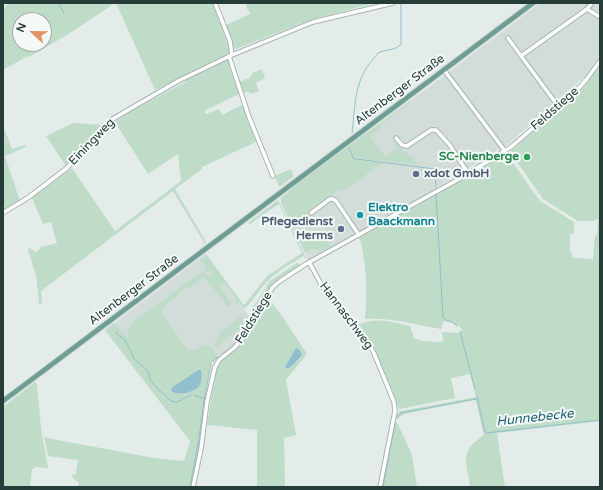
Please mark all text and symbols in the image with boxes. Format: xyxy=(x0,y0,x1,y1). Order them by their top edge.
north arrow xyxy=(12,12,52,52)
text: N xyxy=(14,21,29,34)
street label: Altenberger Straße xyxy=(352,52,448,128)
street label: Feldstiege xyxy=(528,84,582,134)
street label: Einingweg xyxy=(66,116,118,168)
place label: SC-Nienberge xyxy=(439,150,519,164)
marker: SC-Nienberge xyxy=(522,152,532,162)
place label: xdot GmbH xyxy=(424,167,489,181)
marker: xdot GmbH xyxy=(411,169,421,179)
place label: Elektro Baackmann xyxy=(368,201,435,229)
marker: Elektro Baackmann xyxy=(355,210,365,220)
place label: Pflegedienst Herms xyxy=(261,215,333,243)
marker: Pflegedienst Herms xyxy=(336,224,346,234)
street label: Altenberger Straße xyxy=(86,252,182,328)
street label: Hannaschweg xyxy=(316,280,376,352)
street label: Feldstiege xyxy=(232,289,276,347)
water label: Hunnebecke xyxy=(496,406,574,430)

